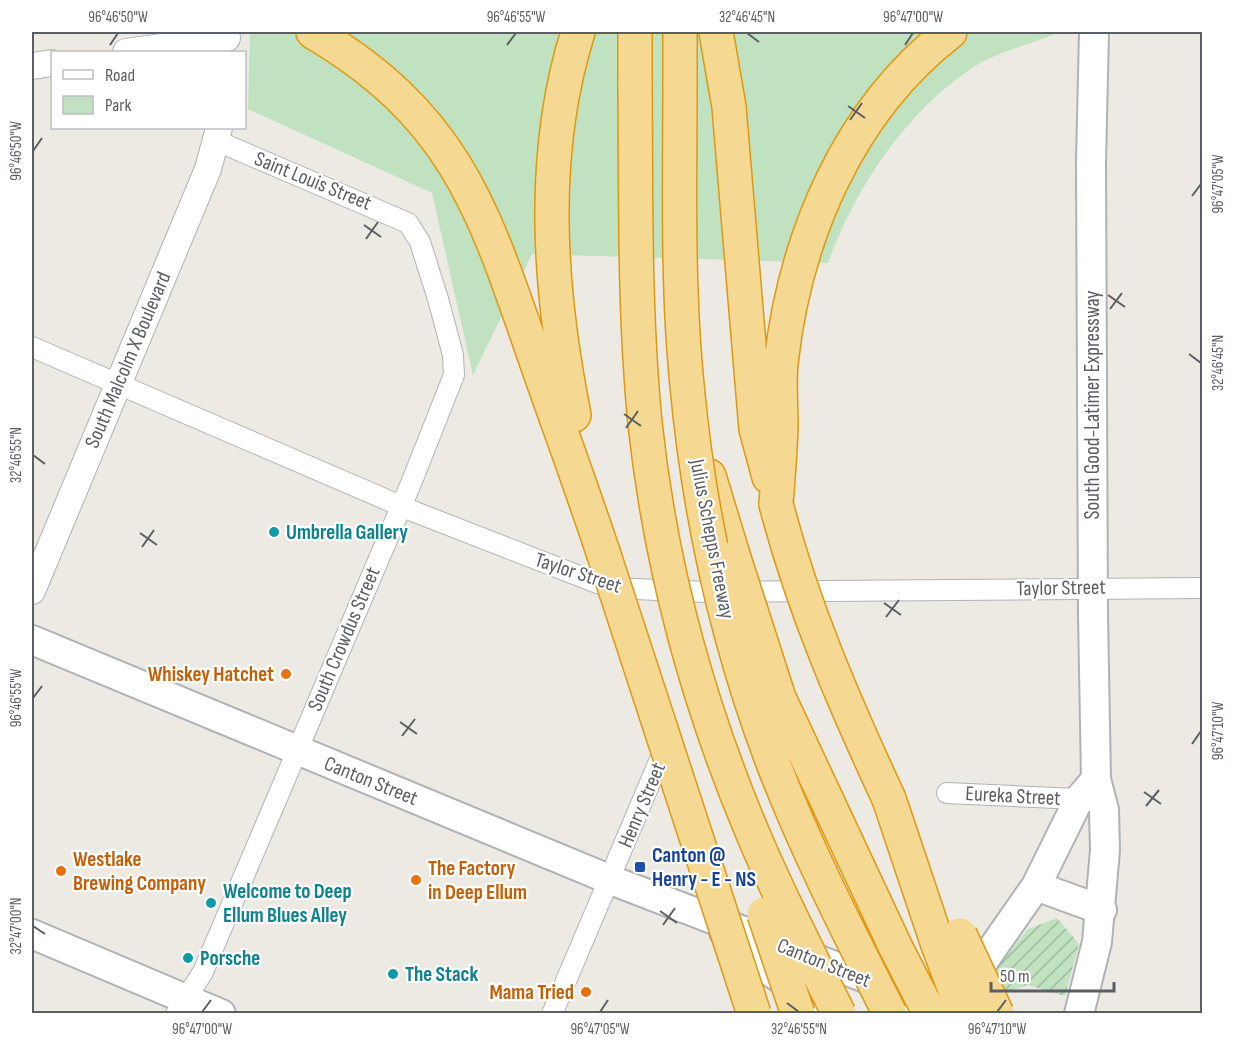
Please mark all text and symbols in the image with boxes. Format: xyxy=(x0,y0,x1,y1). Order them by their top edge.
text: 96°46'50"W xyxy=(88,8,148,27)
text: 96°46'55"W xyxy=(487,8,546,27)
text: 32°46'45"N xyxy=(719,8,775,27)
text: 96°47'00"W xyxy=(883,8,943,27)
legend xyxy=(51,51,246,129)
text: Road xyxy=(105,65,135,86)
text: Park xyxy=(105,95,131,116)
text: 96°46'50"W xyxy=(7,121,26,181)
street label: Saint Louis Street xyxy=(251,146,375,216)
text: 96°47'05"W xyxy=(1209,154,1228,214)
street label: South Malcolm X Boulevard xyxy=(80,268,176,452)
street label: South Good-Latimer Expressway xyxy=(1080,291,1105,519)
text: 32°46'45"N xyxy=(1209,335,1228,391)
text: 32°46'55"N xyxy=(7,427,26,483)
street label: Julius Schepps Freeway xyxy=(684,456,740,621)
place label: Umbrella Gallery xyxy=(286,520,408,545)
marker: Umbrella Gallery xyxy=(267,525,281,539)
street label: Taylor Street xyxy=(532,547,624,599)
street label: South Crowdus Street xyxy=(302,563,386,715)
street label: Taylor Street xyxy=(1016,575,1106,601)
place label: Whiskey Hatchet xyxy=(148,662,274,687)
marker: Whiskey Hatchet xyxy=(279,667,293,681)
text: 96°46'55"W xyxy=(7,668,26,727)
text: 96°47'10"W xyxy=(1209,702,1228,760)
street label: Canton Street xyxy=(321,751,421,811)
street label: Henry Street xyxy=(613,759,671,851)
street label: Eureka Street xyxy=(965,781,1061,811)
place label: Canton @ Henry - E - NS xyxy=(652,843,756,892)
place label: Westlake Brewing Company xyxy=(73,847,206,896)
place label: The Factory in Deep Ellum xyxy=(428,856,527,905)
marker: Canton @ Henry - E - NS xyxy=(633,860,647,874)
marker: Westlake Brewing Company xyxy=(54,864,68,878)
marker: The Factory in Deep Ellum xyxy=(409,873,423,887)
place label: Welcome to Deep Ellum Blues Alley xyxy=(223,879,352,928)
marker: Welcome to Deep Ellum Blues Alley xyxy=(204,896,218,910)
text: 32°47'00"N xyxy=(7,898,26,954)
street label: Canton Street xyxy=(774,933,874,993)
place label: Porsche xyxy=(200,946,260,971)
marker: Porsche xyxy=(181,951,195,965)
scale bar xyxy=(991,955,1114,993)
place label: The Stack xyxy=(405,962,478,987)
text: 50 m xyxy=(1000,966,1030,987)
marker: The Stack xyxy=(386,967,400,981)
place label: Mama Tried xyxy=(490,980,574,1005)
marker: Mama Tried xyxy=(579,985,593,999)
text: 96°47'00"W xyxy=(172,1020,232,1039)
text: 96°47'05"W xyxy=(570,1020,630,1039)
text: 32°46'55"N xyxy=(771,1020,827,1039)
text: 96°47'10"W xyxy=(968,1020,1026,1039)

